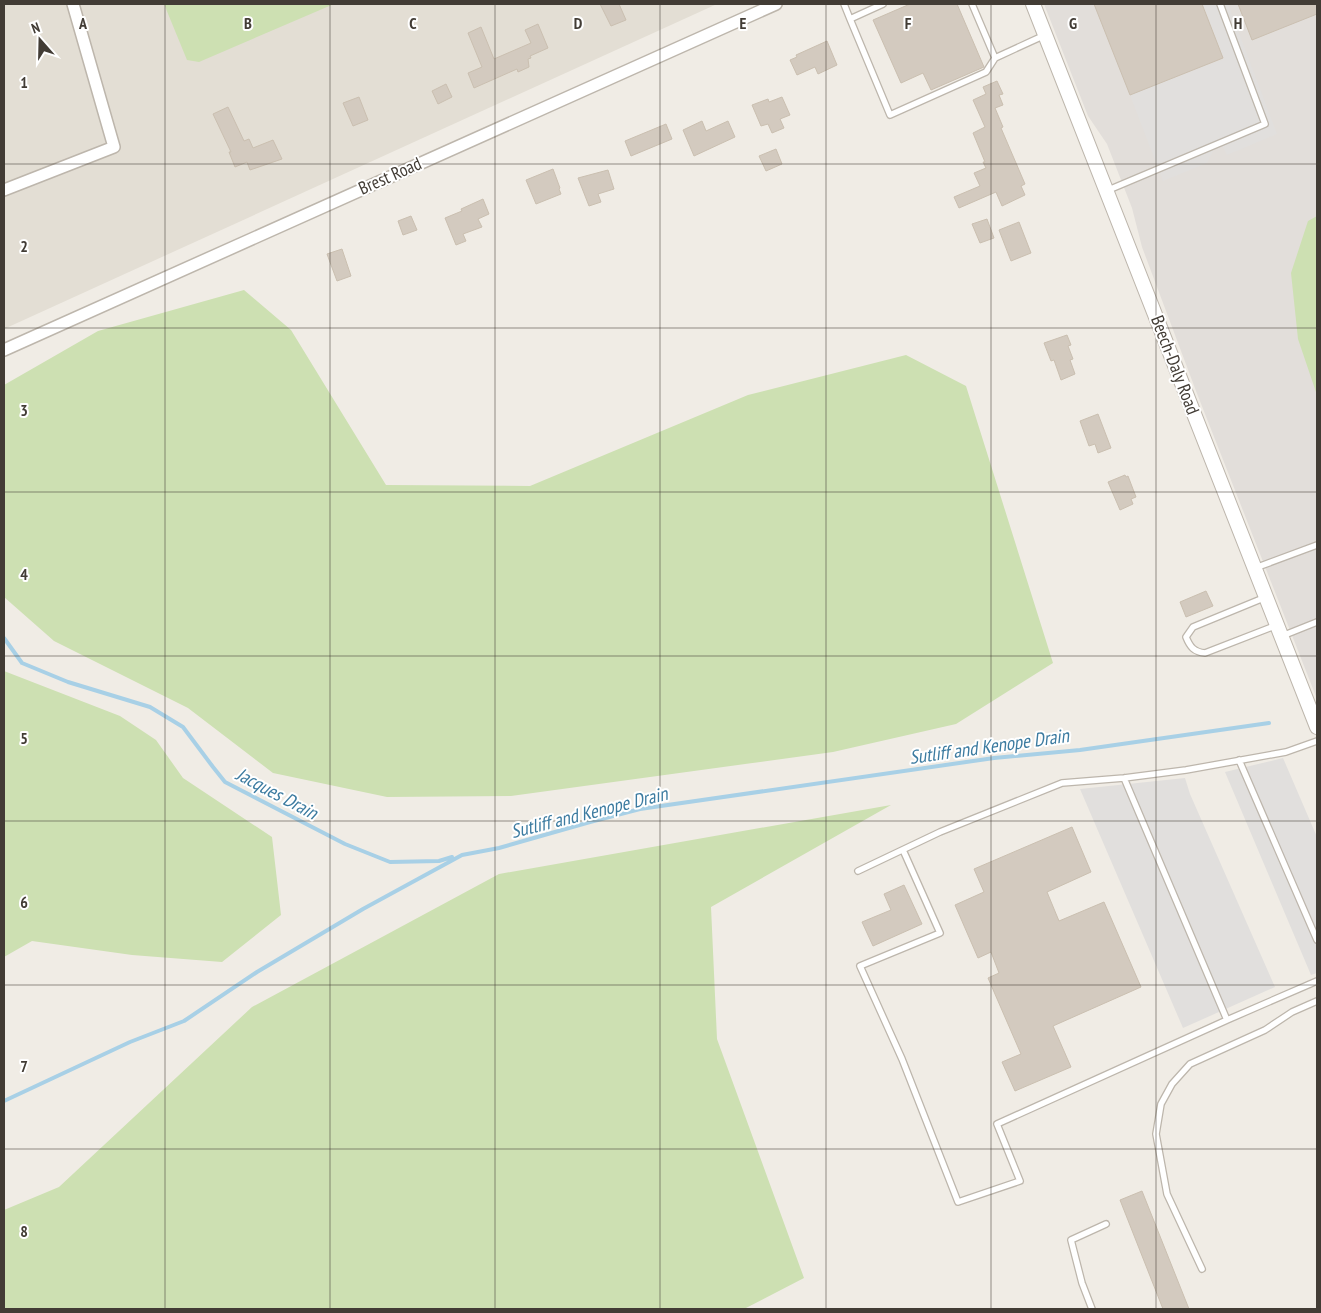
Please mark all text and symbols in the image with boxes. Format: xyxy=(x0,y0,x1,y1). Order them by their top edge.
text: A xyxy=(78,13,88,33)
text: B xyxy=(244,13,252,33)
text: C xyxy=(409,13,417,33)
text: D xyxy=(574,13,583,33)
text: E xyxy=(740,13,747,33)
text: F xyxy=(905,13,912,33)
text: G xyxy=(1069,13,1077,33)
text: H xyxy=(1234,13,1242,33)
north arrow xyxy=(15,15,65,65)
text: N xyxy=(29,18,42,38)
text: 1 xyxy=(20,72,28,92)
street label: Brest Road xyxy=(355,152,425,200)
text: 2 xyxy=(20,236,28,256)
street label: Beech-Daly Road xyxy=(1146,312,1205,418)
text: 3 xyxy=(20,400,28,420)
text: 4 xyxy=(20,564,28,584)
water label: Sutliff and Kenope Drain xyxy=(908,723,1072,769)
text: 5 xyxy=(20,728,28,748)
water label: Jacques Drain xyxy=(231,761,323,825)
water label: Sutliff and Kenope Drain xyxy=(508,781,671,843)
text: 6 xyxy=(20,892,28,912)
text: 7 xyxy=(20,1056,28,1076)
text: 8 xyxy=(20,1221,28,1241)

